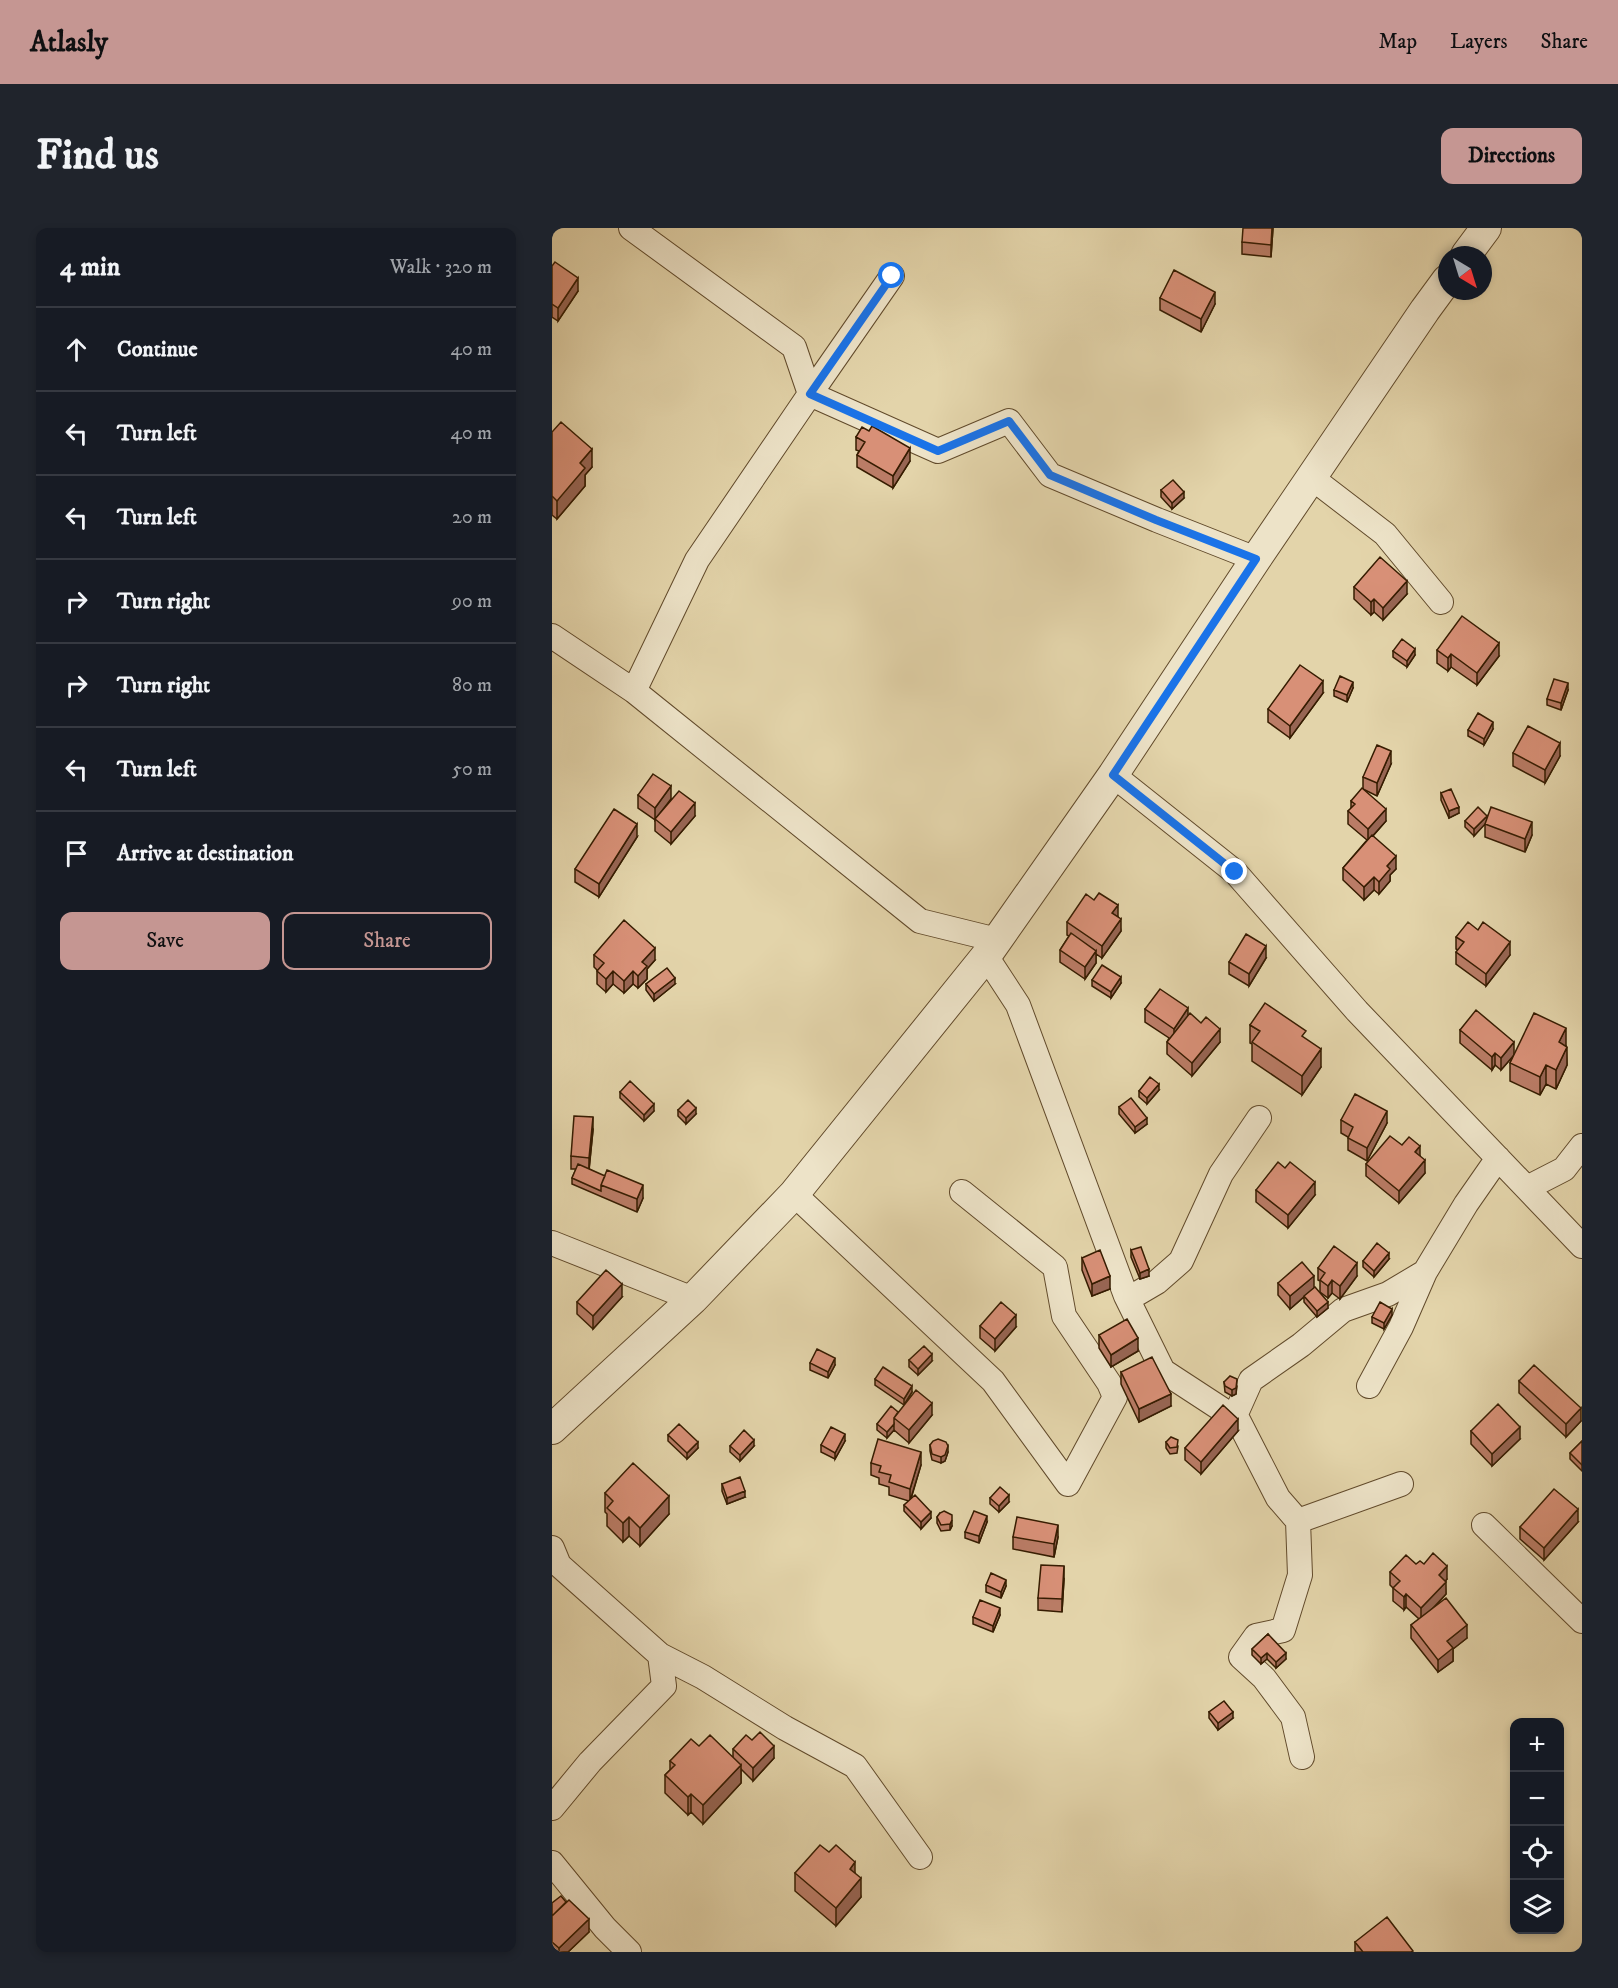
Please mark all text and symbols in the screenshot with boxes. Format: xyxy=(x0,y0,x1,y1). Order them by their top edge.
text: Atlasly xyxy=(30,25,108,60)
text: Map xyxy=(1378,29,1417,55)
text: Layers xyxy=(1450,29,1508,55)
text: Share xyxy=(1541,29,1588,55)
button: Directions xyxy=(1441,128,1582,184)
text: Find us xyxy=(36,130,159,182)
north arrow xyxy=(1438,246,1492,300)
text: 4 min xyxy=(60,251,120,284)
text: Walk · 320 m xyxy=(390,255,492,280)
route start xyxy=(878,262,904,288)
icon: ahead xyxy=(60,333,93,366)
text: Continue xyxy=(117,336,198,363)
text: 40 m xyxy=(450,337,492,362)
icon: left xyxy=(60,417,93,450)
text: Turn left xyxy=(117,420,197,447)
text: 40 m xyxy=(450,421,492,446)
icon: left xyxy=(60,501,93,534)
text: Turn left xyxy=(117,504,197,531)
text: 20 m xyxy=(452,505,492,530)
icon: right xyxy=(60,585,93,618)
text: Turn right xyxy=(117,588,210,615)
text: 90 m xyxy=(452,589,492,614)
icon: right xyxy=(60,669,93,702)
text: Turn right xyxy=(117,672,210,699)
text: 80 m xyxy=(452,673,492,698)
icon: left xyxy=(60,753,93,786)
text: Turn left xyxy=(117,756,197,783)
text: 50 m xyxy=(452,757,492,782)
icon: arrive xyxy=(60,837,93,870)
text: Arrive at destination xyxy=(117,840,294,867)
route end xyxy=(1221,858,1247,884)
button: Save xyxy=(60,912,270,970)
button: Share xyxy=(282,912,492,970)
map controls xyxy=(1510,1718,1564,1934)
button: + xyxy=(1510,1718,1564,1772)
button: − xyxy=(1510,1772,1564,1826)
button: locate xyxy=(1510,1826,1564,1880)
button: layers xyxy=(1510,1880,1564,1934)

